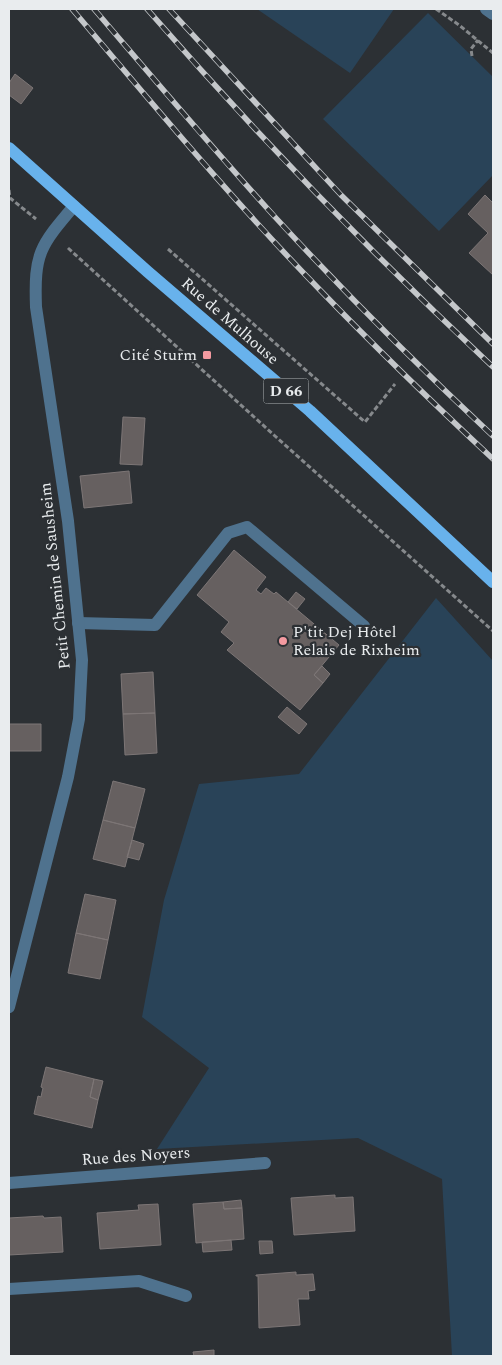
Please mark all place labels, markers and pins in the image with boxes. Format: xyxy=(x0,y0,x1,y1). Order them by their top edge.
place label: Cité Sturm xyxy=(120,343,197,367)
marker: Cité Sturm xyxy=(201,349,213,361)
place label: P'tit Dej Hôtel Relais de Rixheim xyxy=(293,620,420,662)
marker: P'tit Dej Hôtel Relais de Rixheim xyxy=(277,635,289,647)

